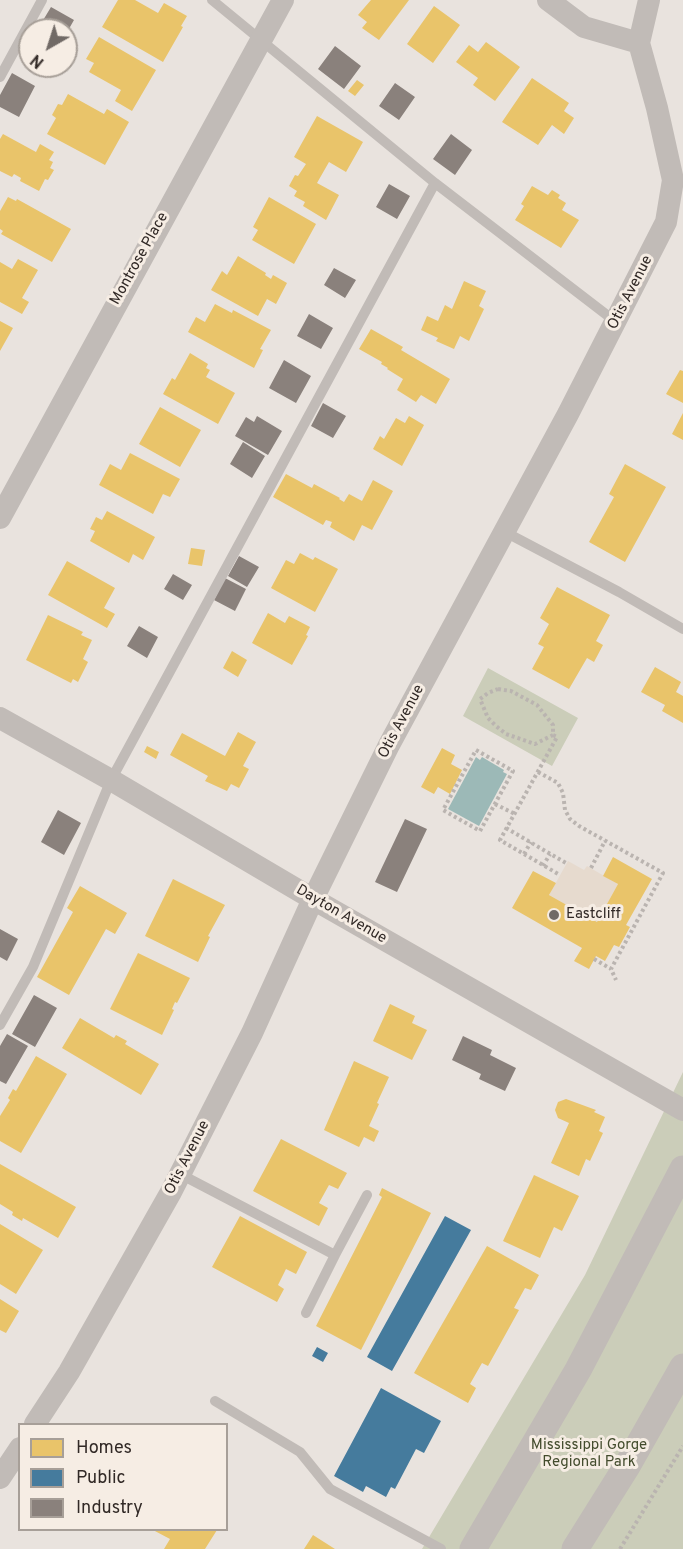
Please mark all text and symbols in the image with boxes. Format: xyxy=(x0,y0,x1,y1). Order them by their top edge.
north arrow xyxy=(18,18,78,78)
text: N xyxy=(27,49,49,72)
street label: Montrose Place xyxy=(107,210,173,308)
street label: Otis Avenue xyxy=(605,253,657,333)
street label: Otis Avenue xyxy=(375,682,429,762)
street label: Dayton Avenue xyxy=(292,882,390,948)
place label: Eastcliff xyxy=(566,906,621,924)
marker: Eastcliff xyxy=(547,908,561,922)
street label: Otis Avenue xyxy=(162,1118,214,1198)
legend xyxy=(18,1423,228,1531)
text: Homes xyxy=(76,1437,132,1460)
park label: Mississippi Gorge Regional Park xyxy=(531,1437,647,1472)
text: Public xyxy=(76,1467,126,1490)
text: Industry xyxy=(76,1497,143,1520)

